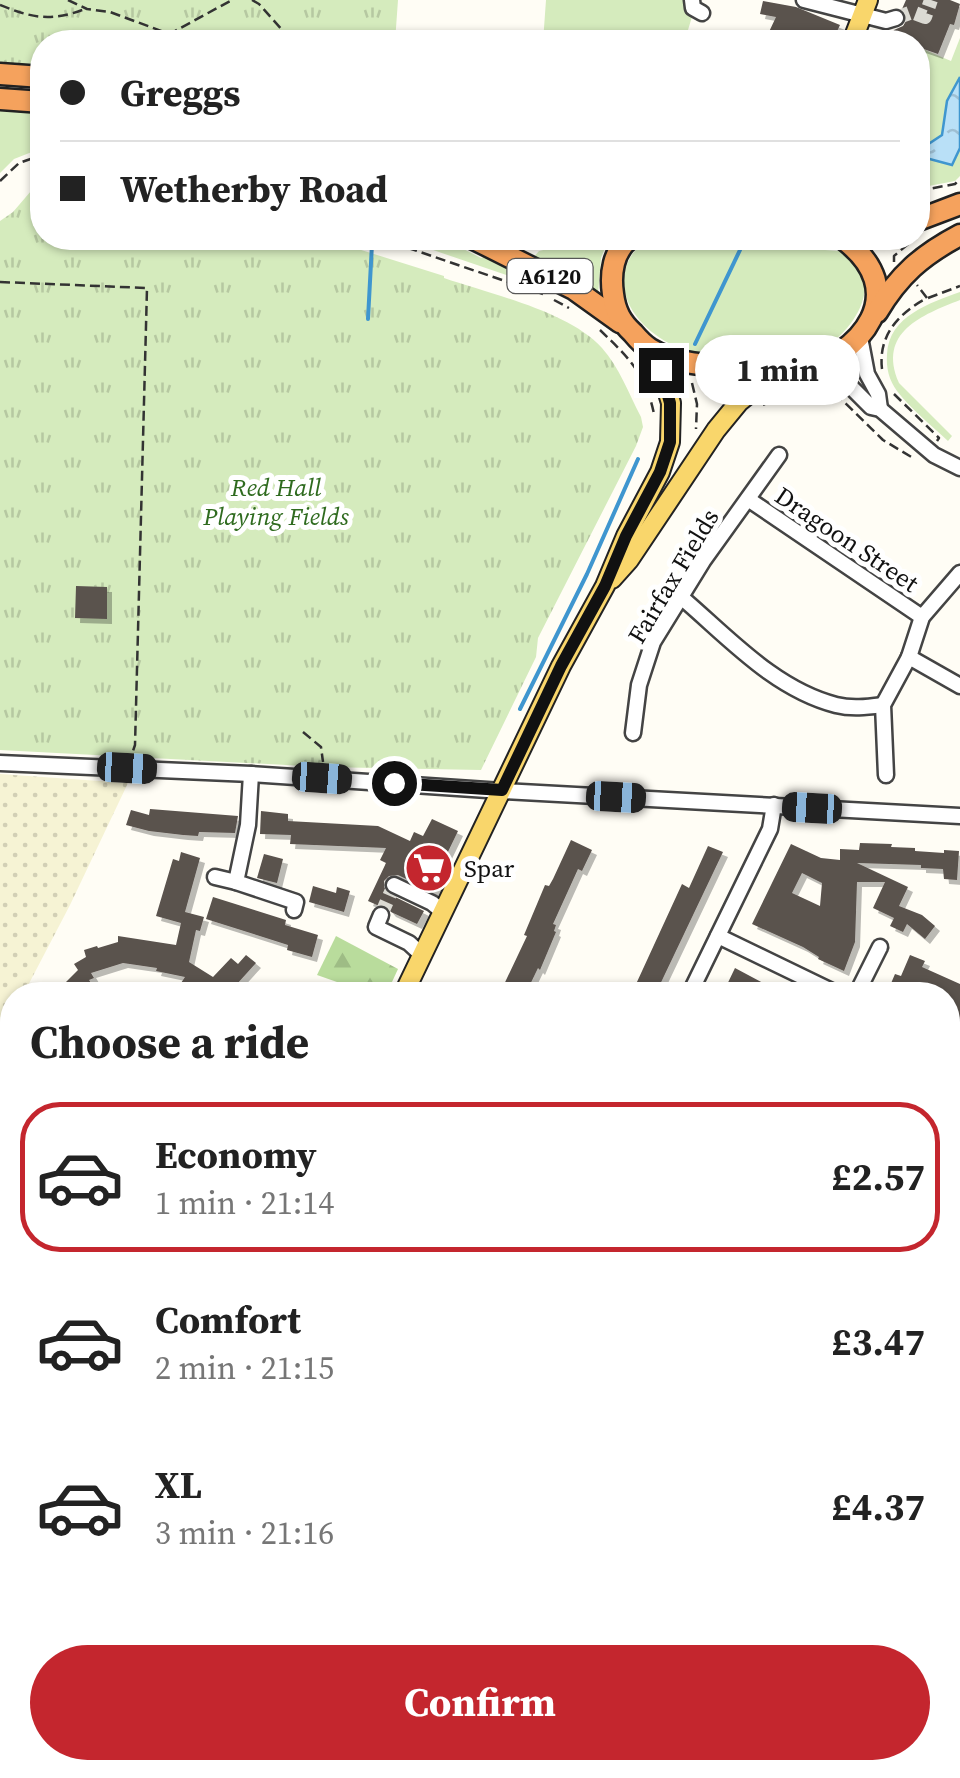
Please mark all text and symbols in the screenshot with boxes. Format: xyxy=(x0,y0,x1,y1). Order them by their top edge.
text: Greggs xyxy=(120,67,241,119)
text: Wetherby Road xyxy=(120,163,388,215)
road number: A6120 xyxy=(508,259,592,293)
callout: 1 min xyxy=(696,335,861,405)
route end xyxy=(639,348,684,393)
text: 1 min xyxy=(736,348,819,392)
park label: Red Hall Playing Fields xyxy=(202,470,350,533)
street label: Dragoon Street xyxy=(769,478,926,600)
street label: Fairfax Fields xyxy=(619,502,727,650)
car xyxy=(96,751,158,785)
car xyxy=(291,761,353,795)
route start xyxy=(372,761,417,806)
car xyxy=(585,780,647,814)
car xyxy=(781,791,843,825)
supermarket icon: Spar xyxy=(403,842,455,894)
place label: Spar xyxy=(464,851,515,885)
text: Choose a ride xyxy=(30,1011,309,1073)
text: Economy xyxy=(155,1129,317,1181)
icon: car xyxy=(35,1132,125,1222)
text: £2.57 xyxy=(831,1151,925,1203)
text: 1 min · 21:14 xyxy=(155,1181,334,1225)
text: Comfort xyxy=(155,1294,301,1346)
icon: car xyxy=(35,1297,125,1387)
text: £3.47 xyxy=(831,1316,925,1368)
text: 2 min · 21:15 xyxy=(155,1346,334,1390)
text: XL xyxy=(155,1459,202,1511)
icon: car xyxy=(35,1462,125,1552)
text: £4.37 xyxy=(831,1481,925,1533)
text: 3 min · 21:16 xyxy=(155,1511,334,1555)
button: Confirm xyxy=(30,1645,930,1760)

